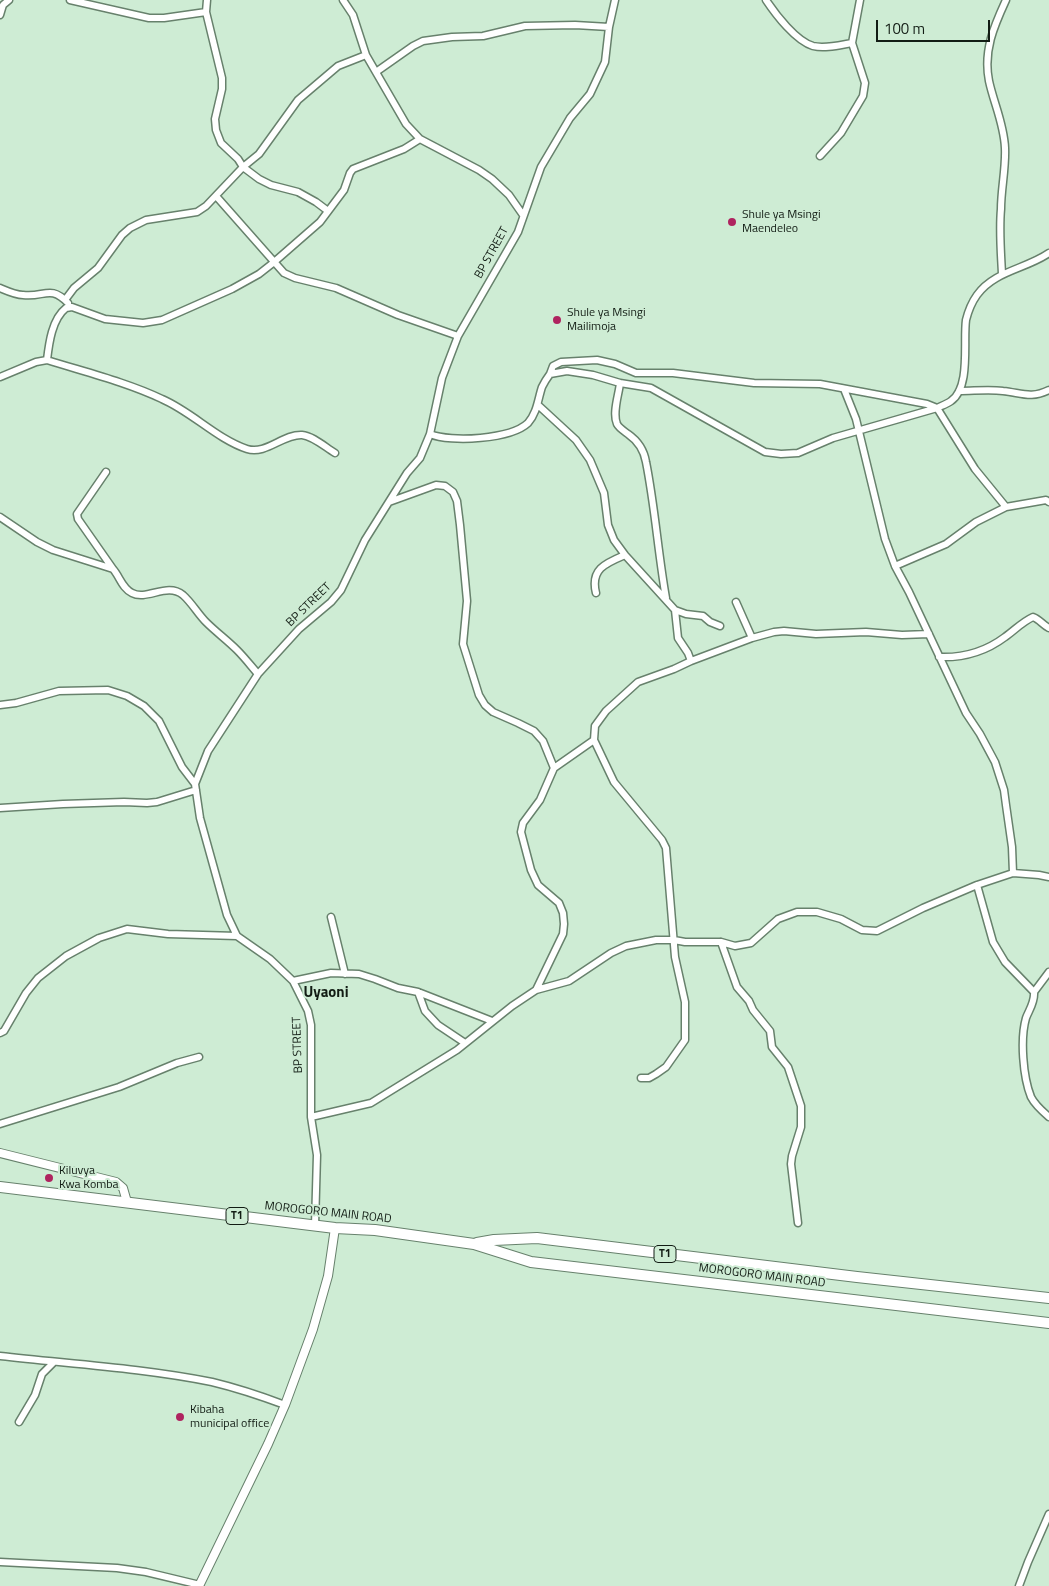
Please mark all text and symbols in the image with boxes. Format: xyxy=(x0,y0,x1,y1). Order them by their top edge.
scale bar xyxy=(879,10,993,42)
text: 100 m xyxy=(884,17,925,40)
place label: Shule ya Msingi Maendeleo xyxy=(742,208,821,236)
marker: Shule ya Msingi Maendeleo xyxy=(726,216,738,228)
street label: BP STREET xyxy=(472,225,512,281)
place label: Shule ya Msingi Mailimoja xyxy=(567,306,646,334)
marker: Shule ya Msingi Mailimoja xyxy=(551,314,563,326)
street label: BP STREET xyxy=(284,580,334,630)
district label: Uyaoni xyxy=(304,984,348,1002)
street label: BP STREET xyxy=(290,1016,306,1074)
place label: Kiluvya Kwa Komba xyxy=(59,1164,119,1192)
marker: Kiluvya Kwa Komba xyxy=(43,1172,55,1184)
street label: MOROGORO MAIN ROAD xyxy=(264,1199,392,1227)
road number: T1 xyxy=(226,1208,248,1224)
road number: T1 xyxy=(654,1246,676,1262)
street label: MOROGORO MAIN ROAD xyxy=(698,1261,826,1291)
place label: Kibaha municipal office xyxy=(190,1403,269,1431)
marker: Kibaha municipal office xyxy=(174,1411,186,1423)

